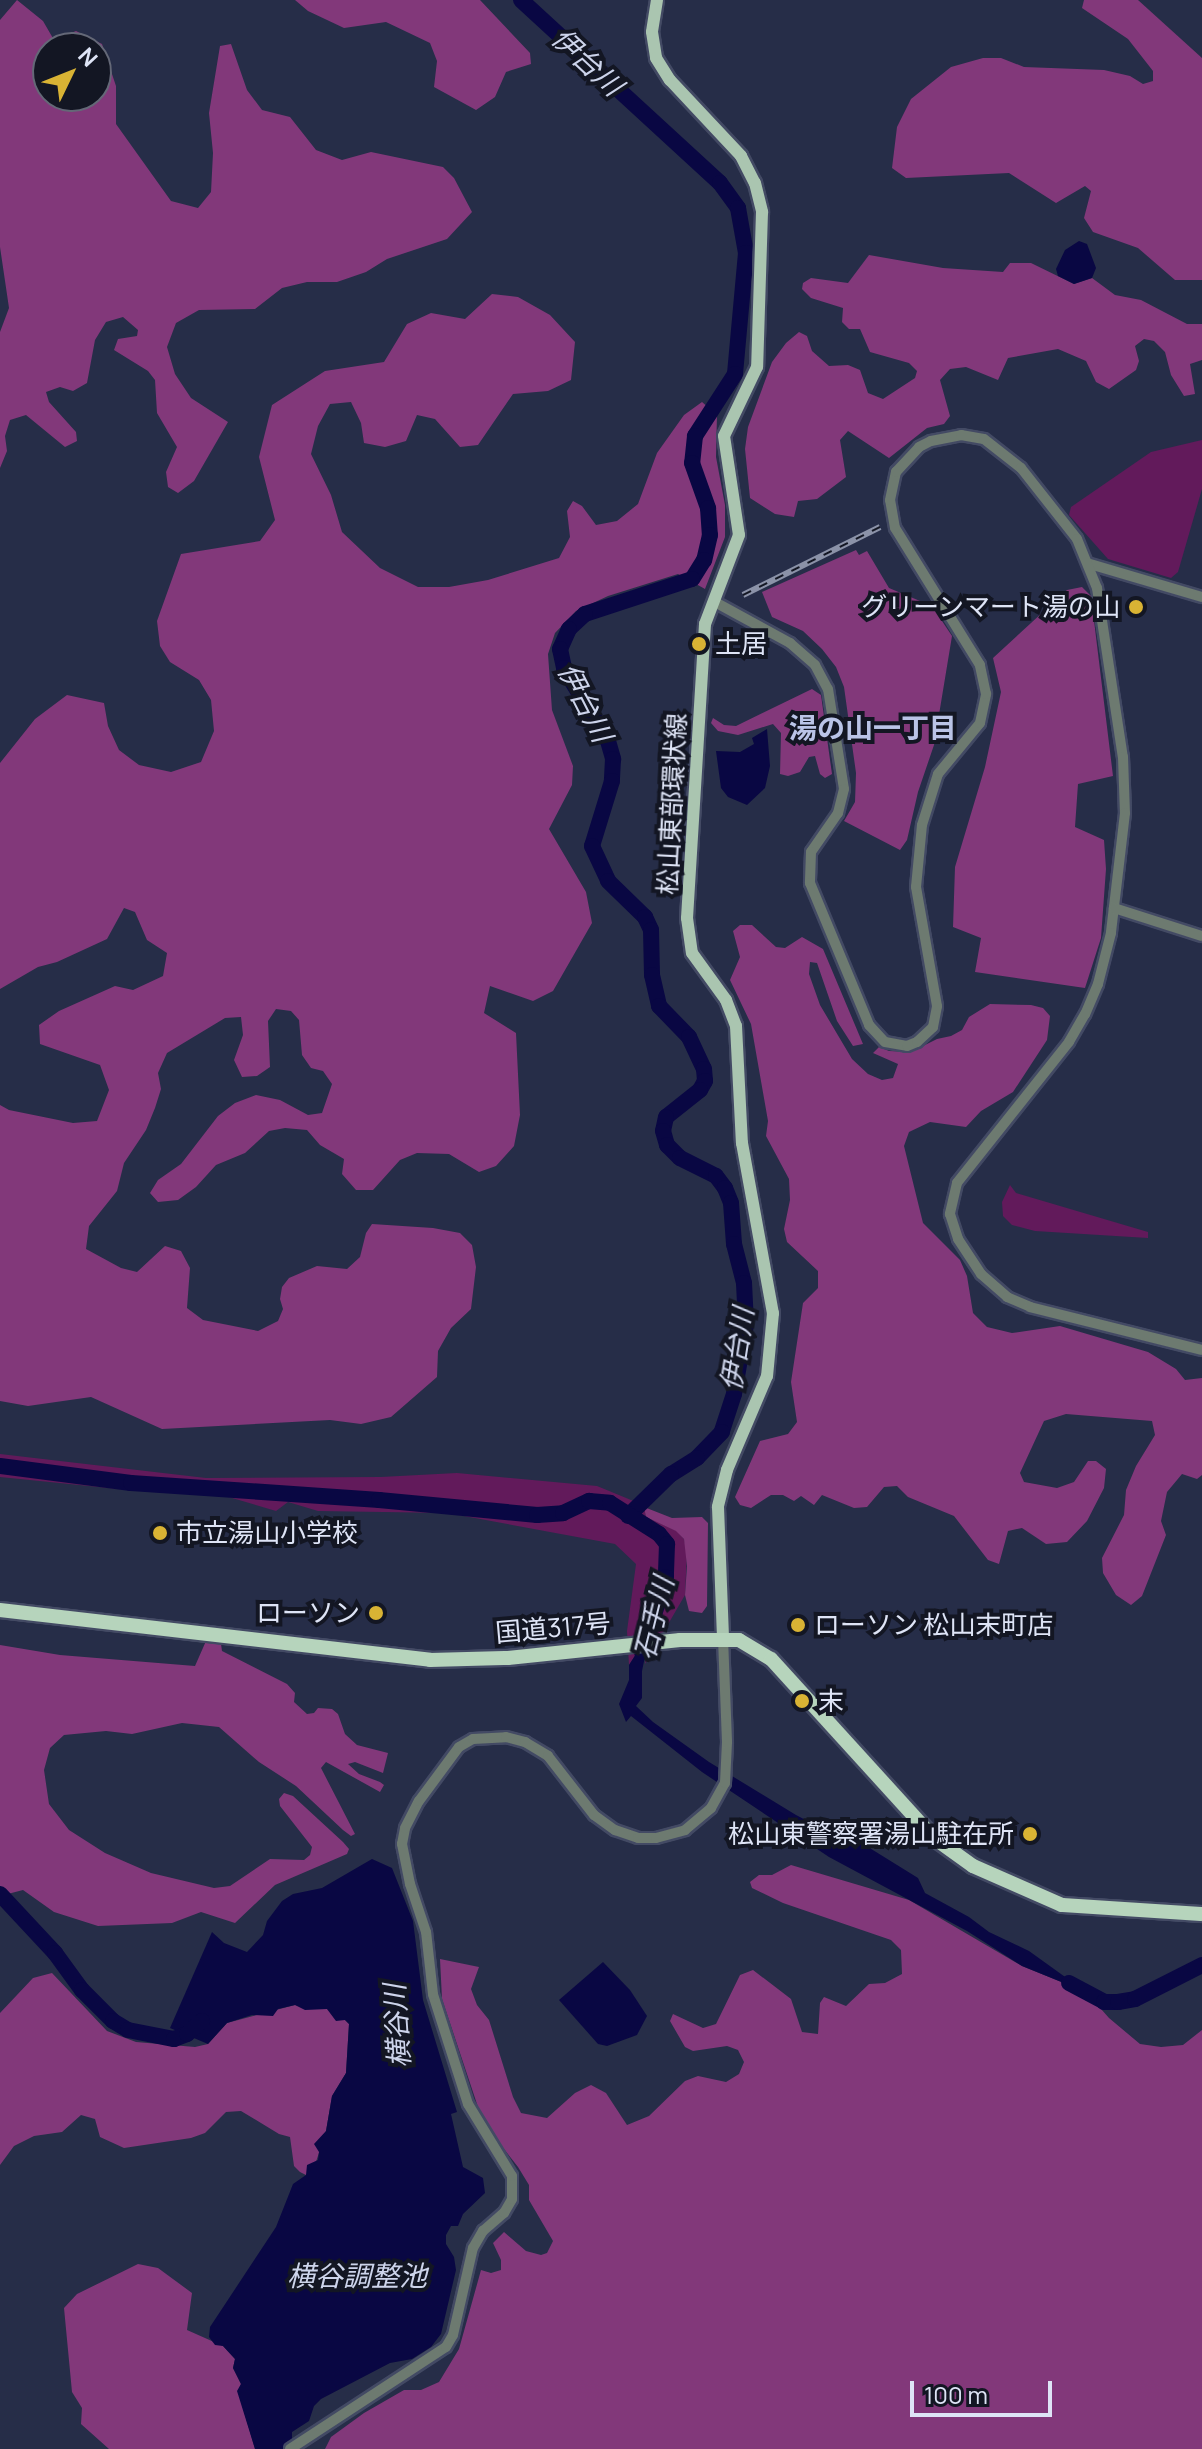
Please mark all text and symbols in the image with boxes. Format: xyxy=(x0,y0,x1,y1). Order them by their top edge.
water label: 伊台川 xyxy=(546,20,630,102)
north arrow xyxy=(32,32,112,112)
text: N xyxy=(72,41,104,73)
place label: グリーンマート湯の山 xyxy=(860,591,1120,623)
marker: グリーンマート湯の山 xyxy=(1127,598,1145,616)
place label: 土居 xyxy=(715,628,767,660)
marker: 土居 xyxy=(690,635,708,653)
water label: 伊台川 xyxy=(552,657,620,747)
district label: 湯の山一丁目 xyxy=(789,710,957,744)
street label: 松山東部環状線 xyxy=(652,712,692,896)
water label: 伊台川 xyxy=(713,1305,759,1393)
place label: 市立湯山小学校 xyxy=(176,1517,358,1549)
marker: 市立湯山小学校 xyxy=(151,1524,169,1542)
water label: 石手川 xyxy=(627,1573,679,1663)
place label: ローソン xyxy=(256,1597,360,1629)
marker: ローソン xyxy=(367,1604,385,1622)
street label: 国道317号 xyxy=(494,1607,612,1649)
place label: ローソン 松山末町店 xyxy=(814,1609,1053,1641)
marker: ローソン 松山末町店 xyxy=(789,1616,807,1634)
place label: 末 xyxy=(818,1685,844,1717)
marker: 末 xyxy=(793,1692,811,1710)
place label: 松山東警察署湯山駐在所 xyxy=(728,1818,1014,1850)
marker: 松山東警察署湯山駐在所 xyxy=(1021,1825,1039,1843)
water label: 横谷川 xyxy=(376,1983,416,2069)
water label: 横谷調整池 xyxy=(287,2258,427,2292)
scale bar xyxy=(914,2365,1056,2415)
text: 100 m xyxy=(924,2378,988,2411)

